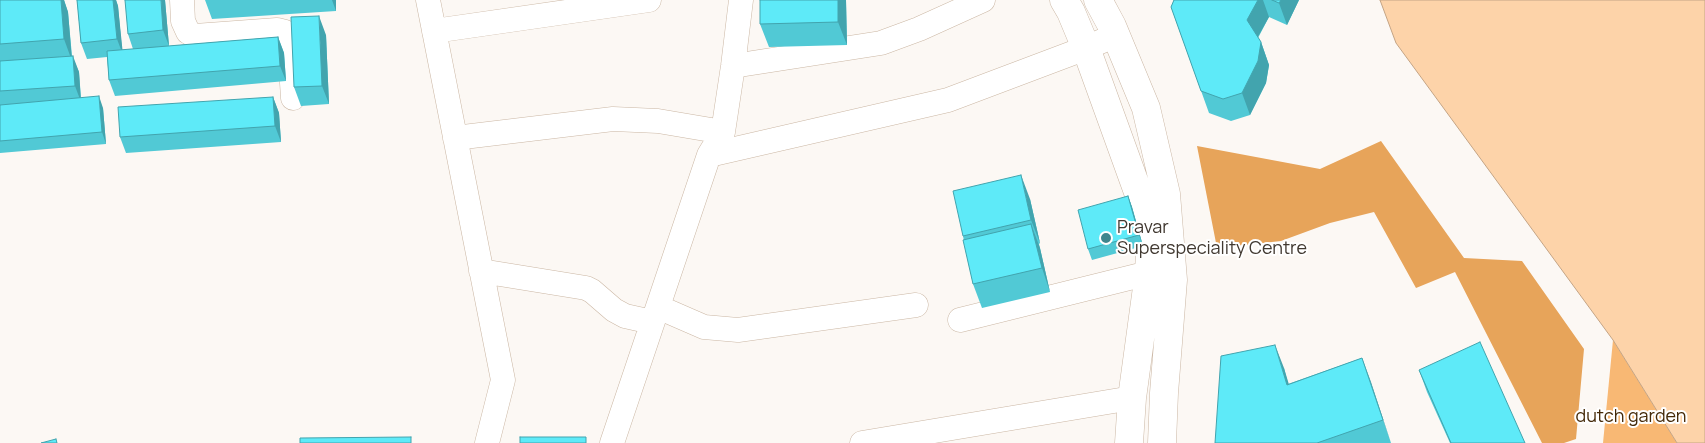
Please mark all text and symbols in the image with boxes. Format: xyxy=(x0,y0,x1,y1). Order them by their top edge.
place label: Pravar Superspeciality Centre xyxy=(1117,217,1307,260)
marker: Pravar Superspeciality Centre xyxy=(1099,231,1113,245)
park label: dutch garden xyxy=(1575,406,1687,428)

